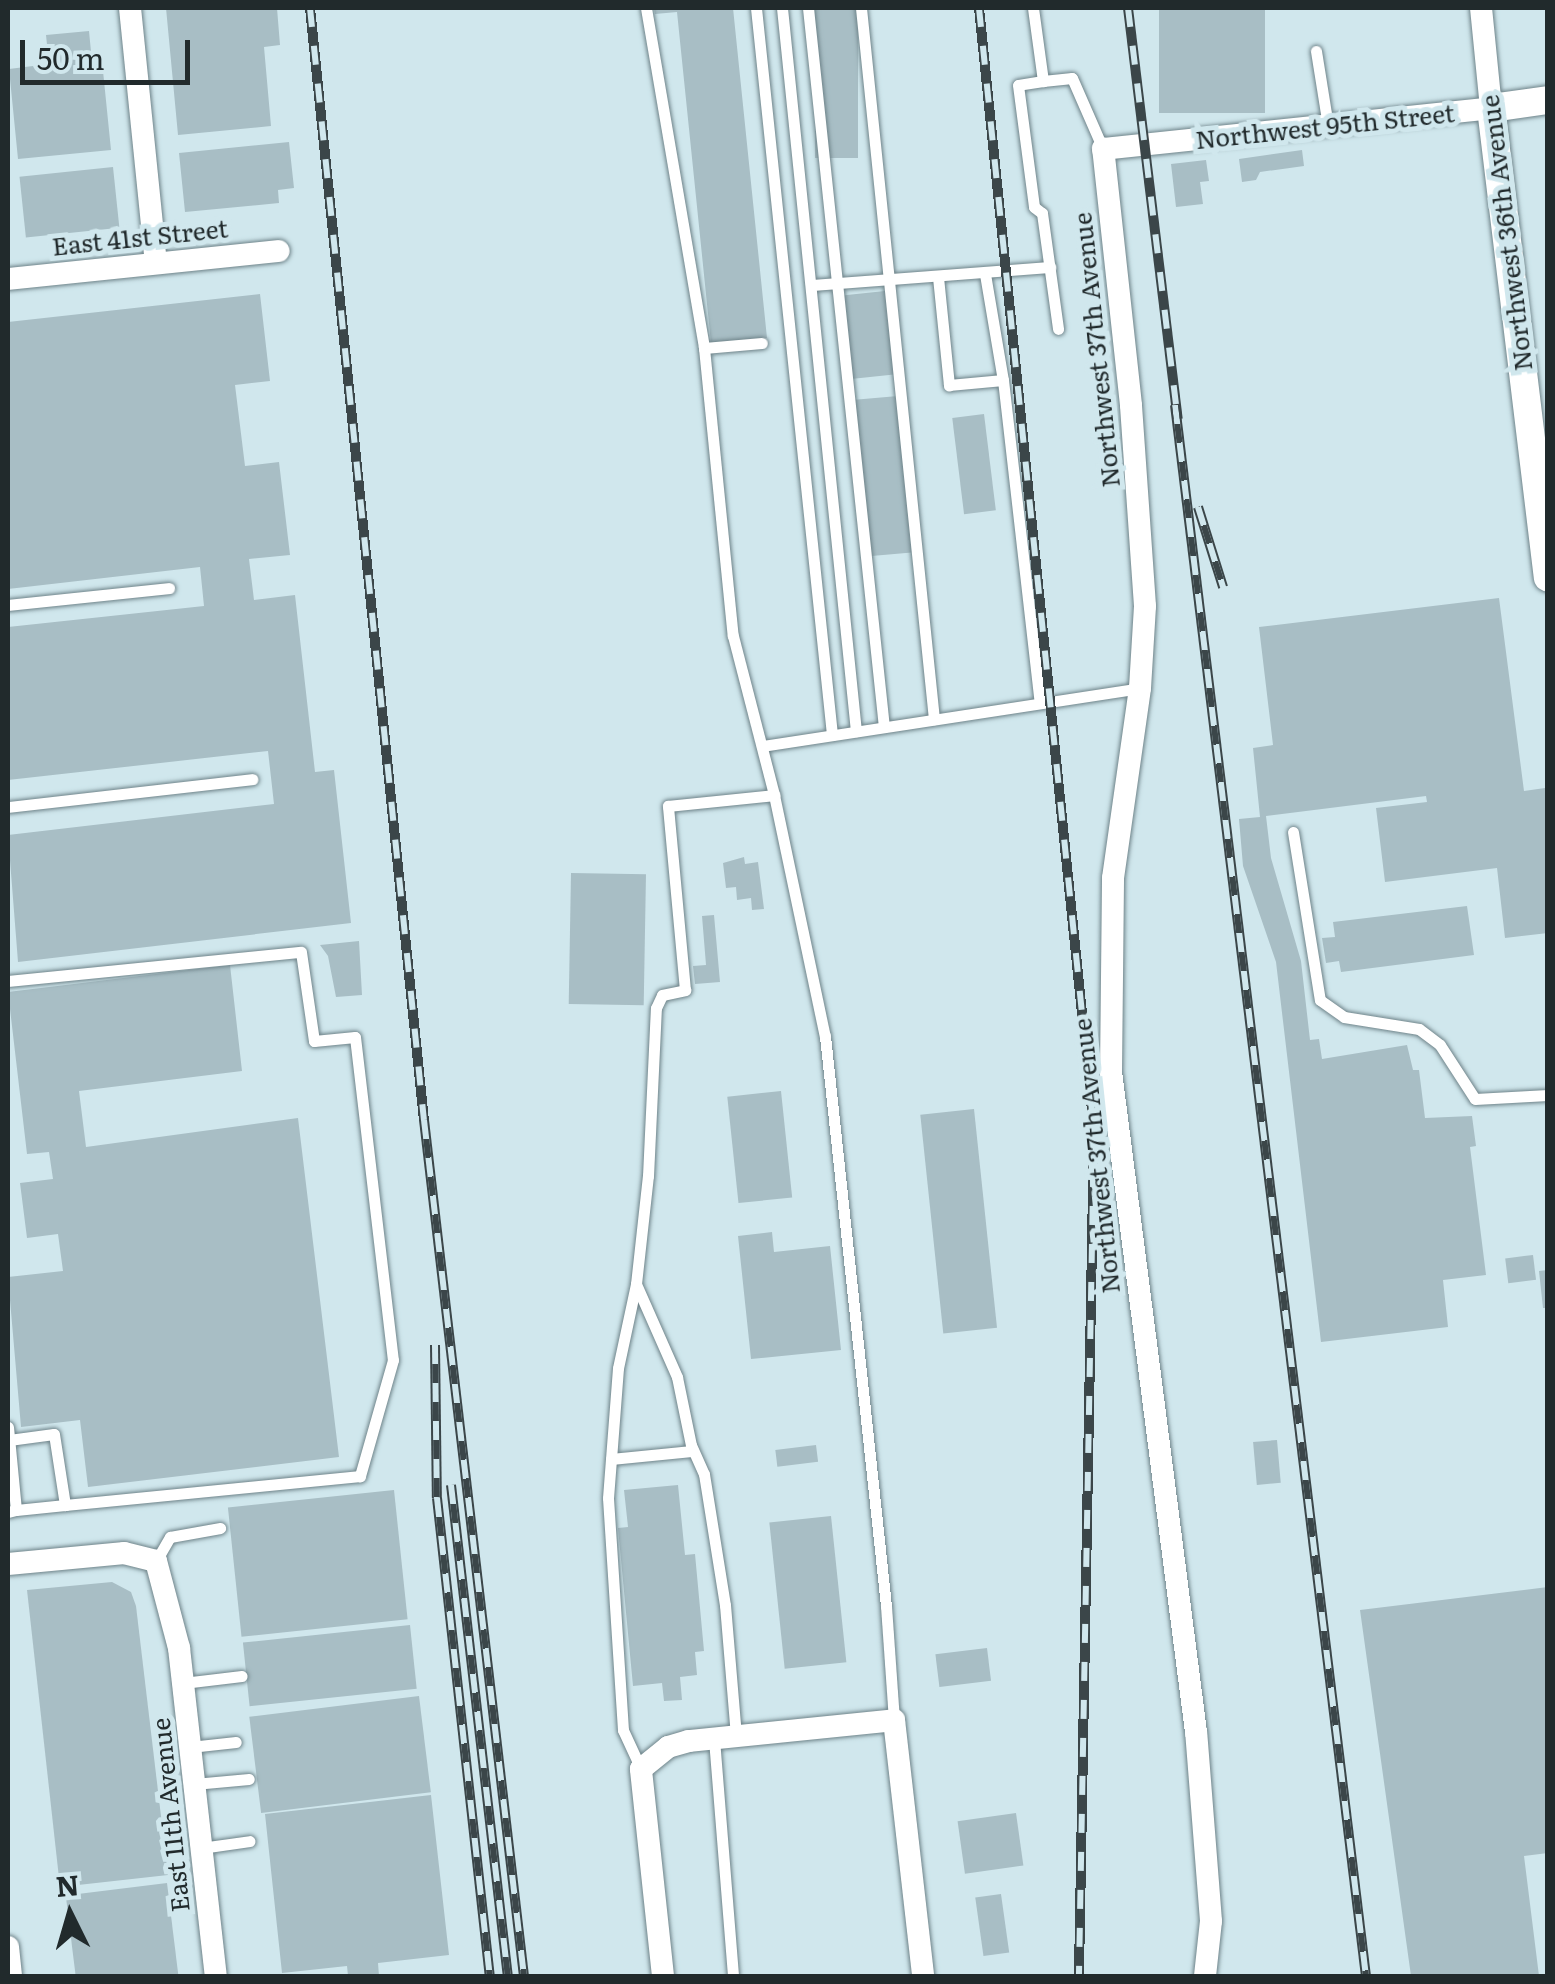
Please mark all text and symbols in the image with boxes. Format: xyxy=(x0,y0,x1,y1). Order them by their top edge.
scale bar xyxy=(25,20,195,82)
text: 50 m xyxy=(37,35,105,79)
street label: Northwest 36th Avenue xyxy=(1474,93,1538,373)
street label: Northwest 95th Street xyxy=(1194,97,1456,155)
street label: Northwest 37th Avenue xyxy=(1067,211,1125,489)
street label: East 41st Street xyxy=(50,213,230,261)
street label: Northwest 37th Avenue xyxy=(1067,1017,1125,1295)
street label: East 11th Avenue xyxy=(145,1716,195,1914)
text: N xyxy=(54,1862,81,1906)
north arrow xyxy=(20,1864,120,1964)

